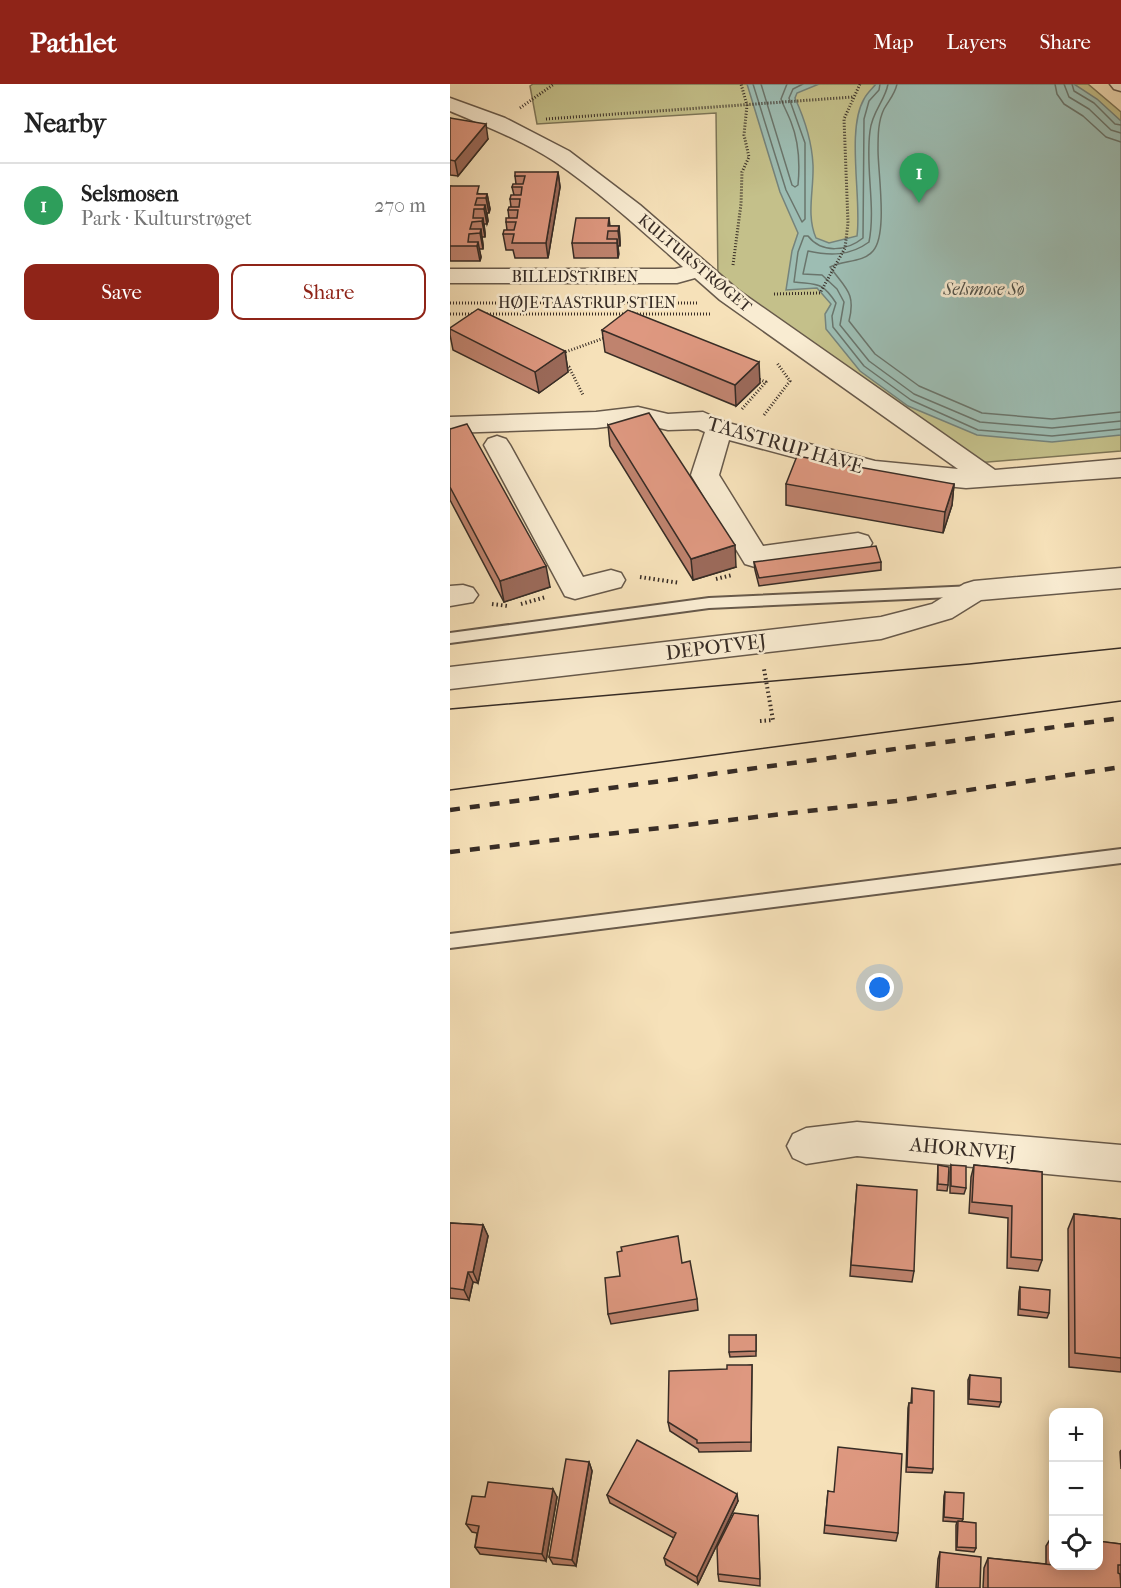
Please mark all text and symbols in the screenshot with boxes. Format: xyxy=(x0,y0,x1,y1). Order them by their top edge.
text: Pathlet xyxy=(30,26,117,59)
text: Map xyxy=(873,30,914,54)
text: Layers xyxy=(947,30,1006,54)
text: Share xyxy=(1039,30,1091,54)
text: Nearby xyxy=(24,108,106,139)
pin: 1 xyxy=(900,154,938,203)
text: Selsmosen xyxy=(81,181,179,207)
text: 1 xyxy=(40,194,47,217)
text: 270 m xyxy=(374,194,426,217)
text: Park · Kulturstrøget xyxy=(81,207,252,230)
street label: KULTURSTRØGET xyxy=(634,210,756,316)
button: Save xyxy=(24,264,219,320)
button: Share xyxy=(231,264,426,320)
street label: BILLEDSTRIBEN xyxy=(512,267,638,286)
water label: Selsmose Sø xyxy=(942,279,1025,300)
street label: HØJE TAASTRUP STIEN xyxy=(498,293,676,312)
street label: TAASTRUP HAVE xyxy=(704,412,866,478)
street label: DEPOTVEJ xyxy=(664,629,768,665)
your location xyxy=(865,973,894,1002)
street label: AHORNVEJ xyxy=(908,1133,1017,1165)
map controls xyxy=(1049,1408,1103,1570)
button: + xyxy=(1049,1408,1103,1462)
button: − xyxy=(1049,1462,1103,1516)
button: locate xyxy=(1049,1516,1103,1570)

